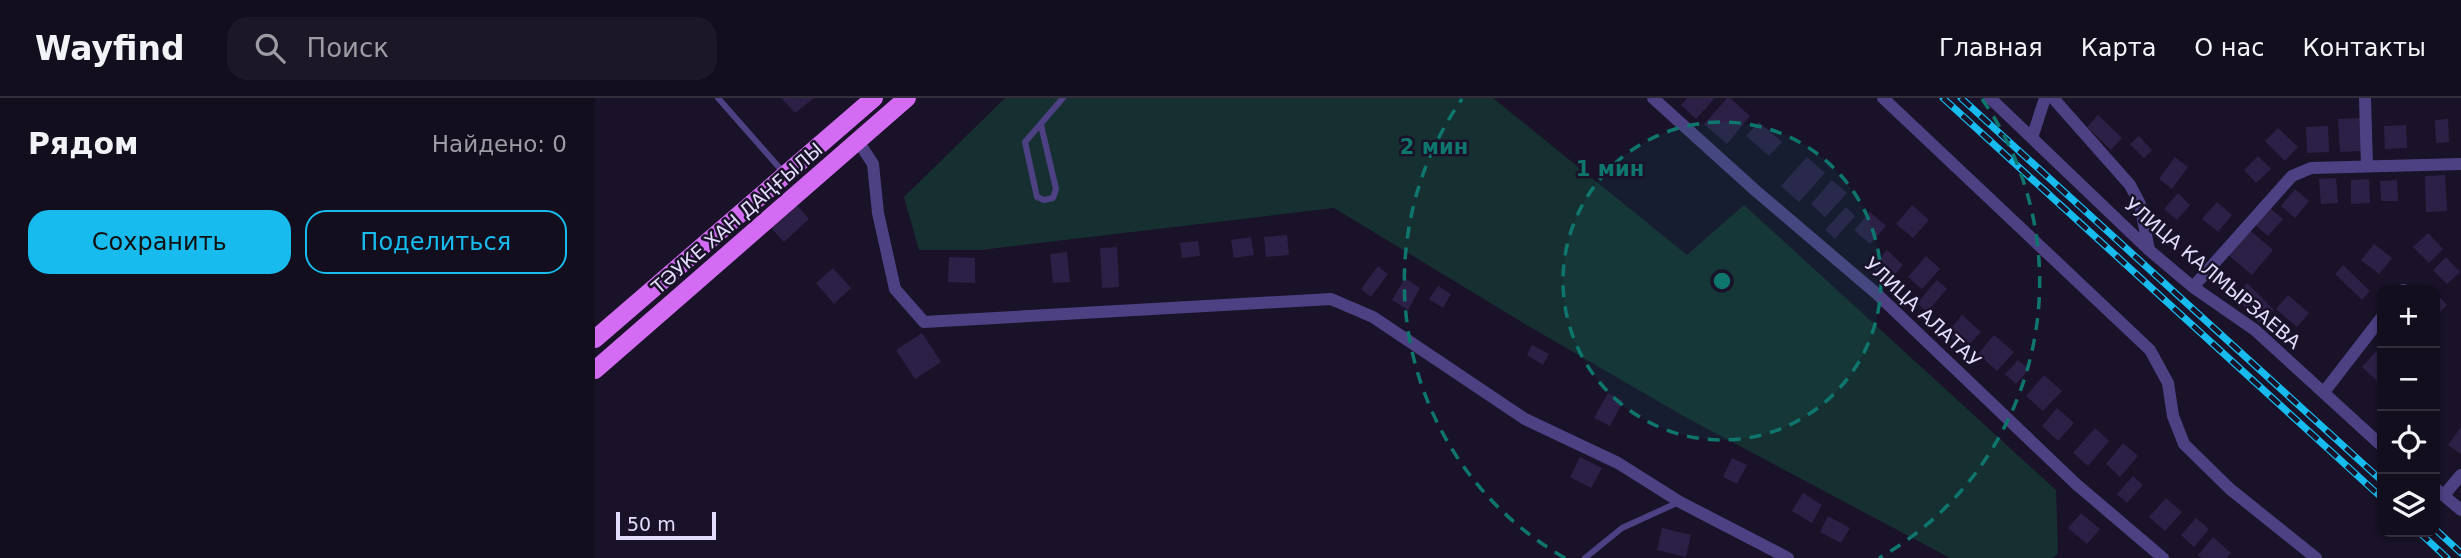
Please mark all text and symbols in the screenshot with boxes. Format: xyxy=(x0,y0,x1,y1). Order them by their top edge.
search box xyxy=(227,17,717,80)
text: Wayfind xyxy=(35,29,185,68)
icon: search xyxy=(251,29,289,67)
text: Поиск xyxy=(307,33,389,63)
text: Главная xyxy=(1939,34,2043,62)
text: Карта xyxy=(2081,34,2156,62)
text: О нас xyxy=(2194,34,2264,62)
text: Контакты xyxy=(2302,34,2426,62)
text: Рядом xyxy=(28,126,139,161)
text: Найдено: 0 xyxy=(432,131,567,157)
text: 2 мин xyxy=(1400,135,1468,159)
street label: ТӘУКЕ ХАН ДАҢҒЫЛЫ xyxy=(646,138,827,299)
text: 1 мин xyxy=(1576,157,1644,181)
street label: УЛИЦА КАЛМЫРЗАЕВА xyxy=(2121,193,2305,353)
button: Сохранить xyxy=(28,210,291,274)
button: Поделиться xyxy=(305,210,567,274)
street label: УЛИЦА АЛАТАУ xyxy=(1861,253,1986,372)
centre of rings xyxy=(1710,269,1734,293)
map controls xyxy=(2377,285,2440,537)
button: + xyxy=(2377,285,2440,348)
button: − xyxy=(2377,348,2440,411)
button: locate xyxy=(2377,411,2440,474)
button: layers xyxy=(2377,474,2440,537)
scale bar xyxy=(616,509,716,541)
text: 50 m xyxy=(627,513,676,535)

